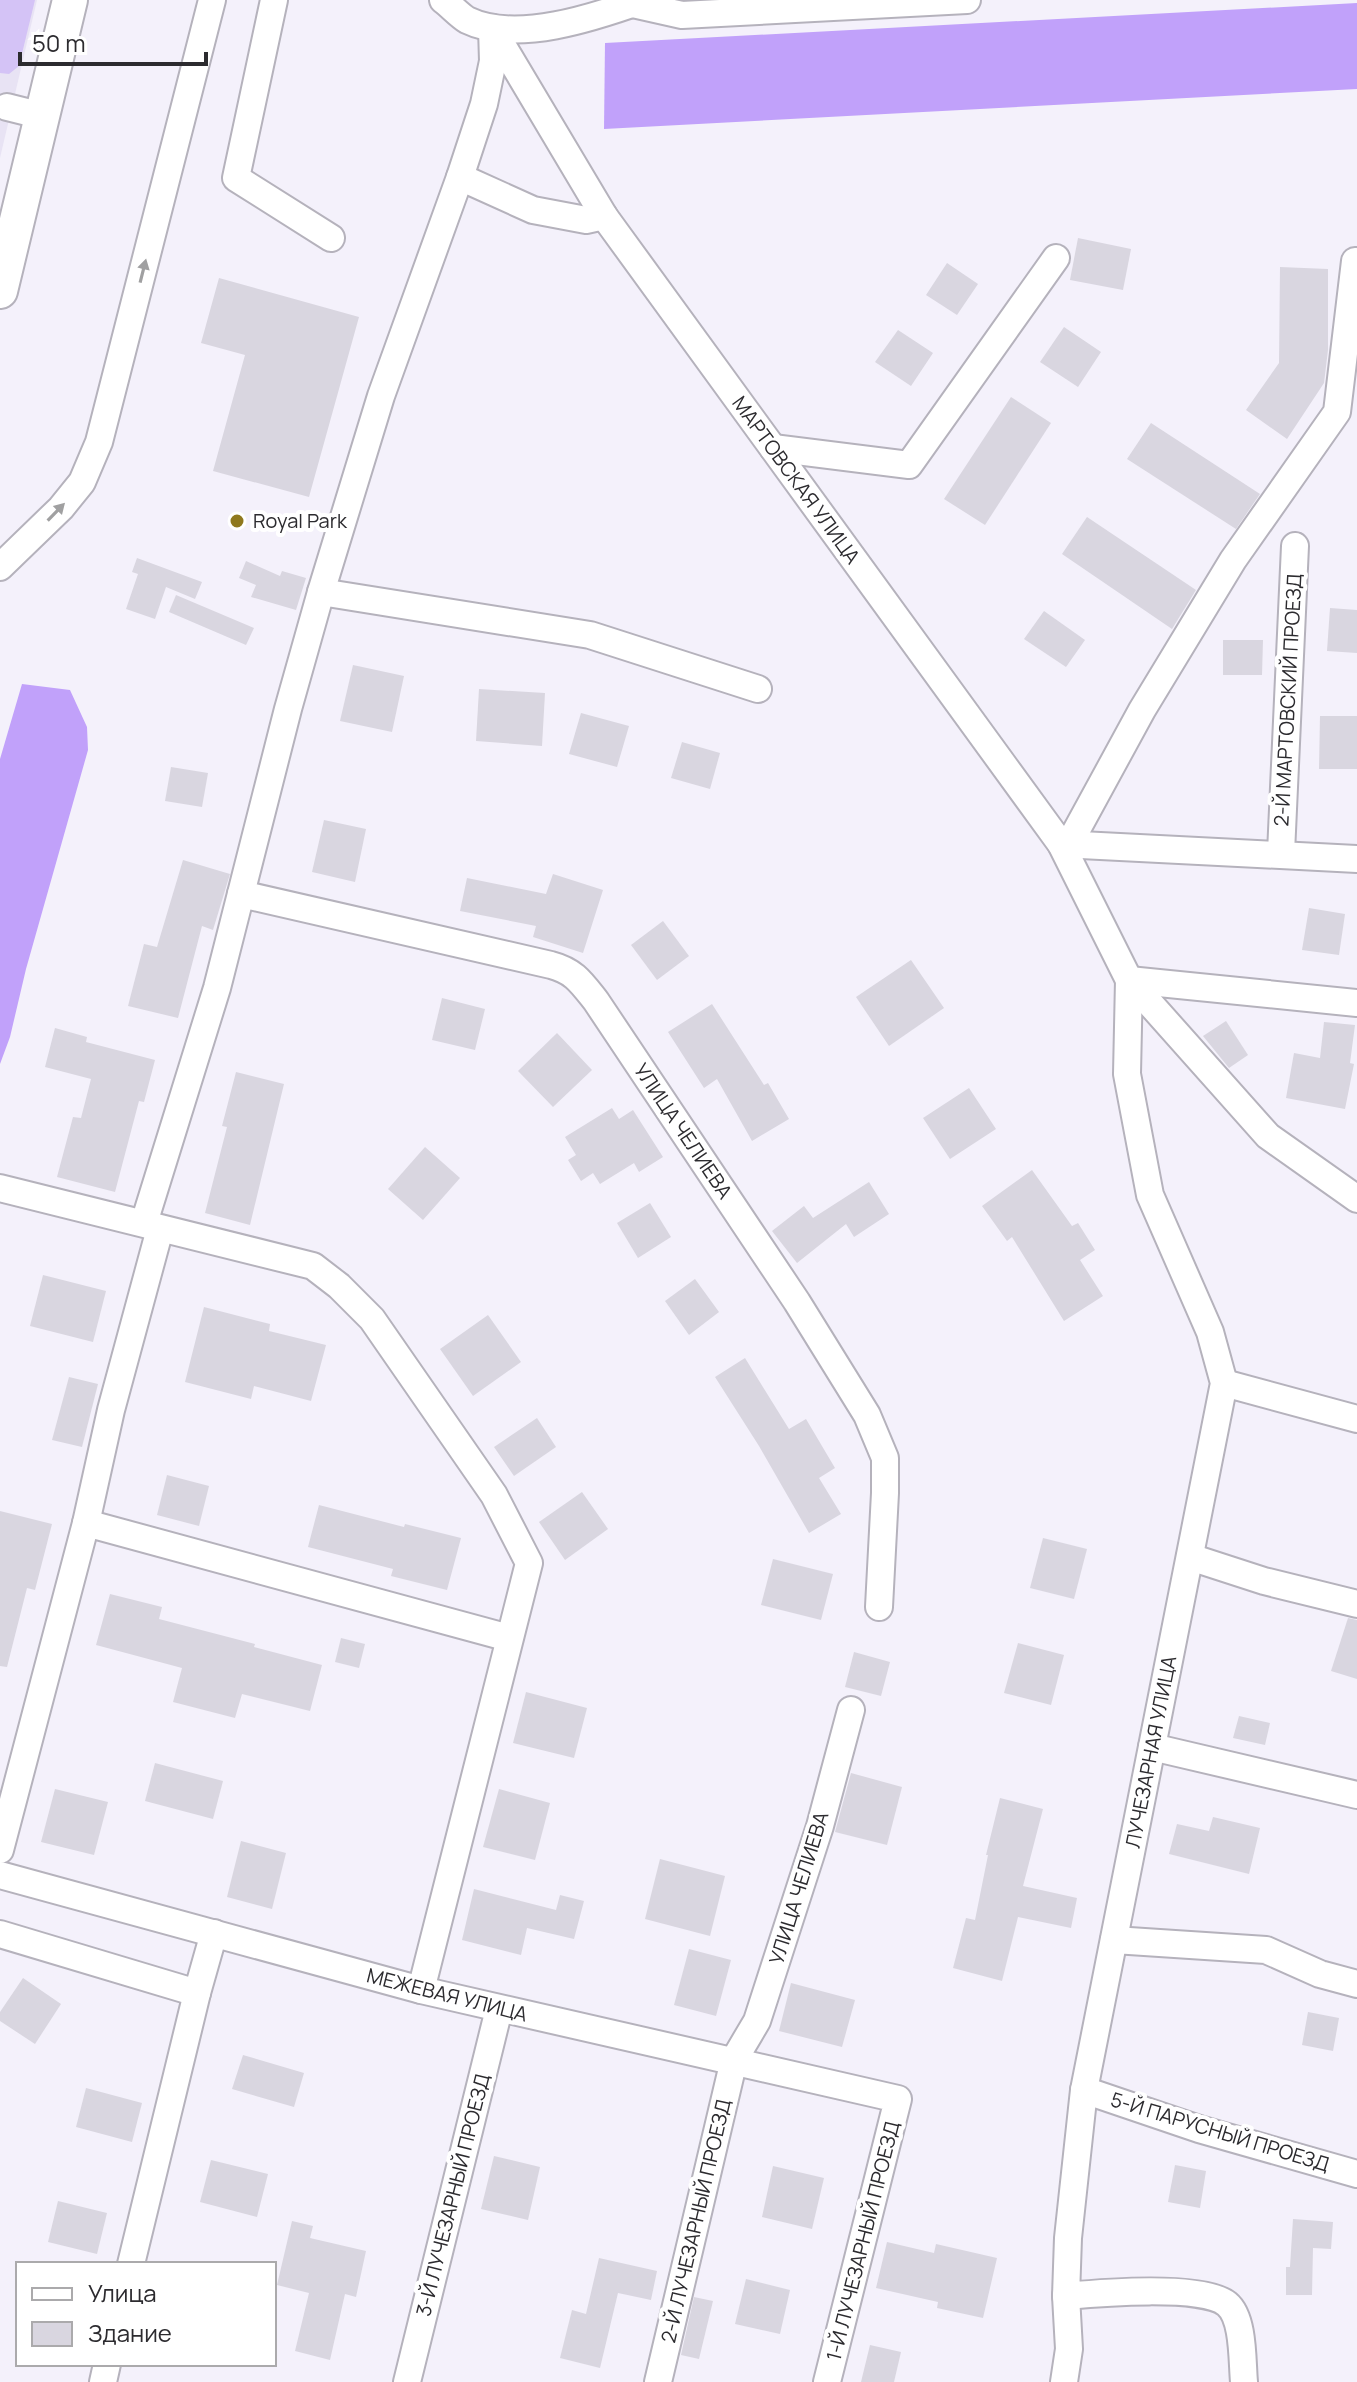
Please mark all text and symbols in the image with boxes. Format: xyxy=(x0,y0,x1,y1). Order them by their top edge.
scale bar xyxy=(20,16,206,66)
text: 50 m xyxy=(32,26,86,59)
one-way arrow xyxy=(137,259,149,284)
street label: МАРТОВСКАЯ УЛИЦА xyxy=(726,390,867,569)
one-way arrow xyxy=(46,503,65,522)
place label: Royal Park xyxy=(253,507,348,534)
marker: Royal Park xyxy=(228,512,246,530)
street label: 2-Й МАРТОВСКИЙ ПРОЕЗД xyxy=(1267,573,1308,827)
street label: УЛИЦА ЧЕЛИЕВА xyxy=(628,1058,739,1204)
street label: ЛУЧЕЗАРНАЯ УЛИЦА xyxy=(1119,1653,1182,1850)
street label: УЛИЦА ЧЕЛИЕВА xyxy=(763,1808,835,1967)
street label: МЕЖЕВАЯ УЛИЦА xyxy=(364,1961,531,2028)
street label: 3-Й ЛУЧЕЗАРНЫЙ ПРОЕЗД xyxy=(409,2071,496,2319)
street label: 5-Й ПАРУСНЫЙ ПРОЕЗД xyxy=(1108,2085,1333,2178)
street label: 2-Й ЛУЧЕЗАРНЫЙ ПРОЕЗД xyxy=(654,2096,737,2345)
street label: 1-Й ЛУЧЕЗАРНЫЙ ПРОЕЗД xyxy=(820,2118,905,2363)
legend xyxy=(16,2262,276,2366)
text: Улица xyxy=(88,2276,157,2309)
text: Здание xyxy=(88,2316,172,2349)

